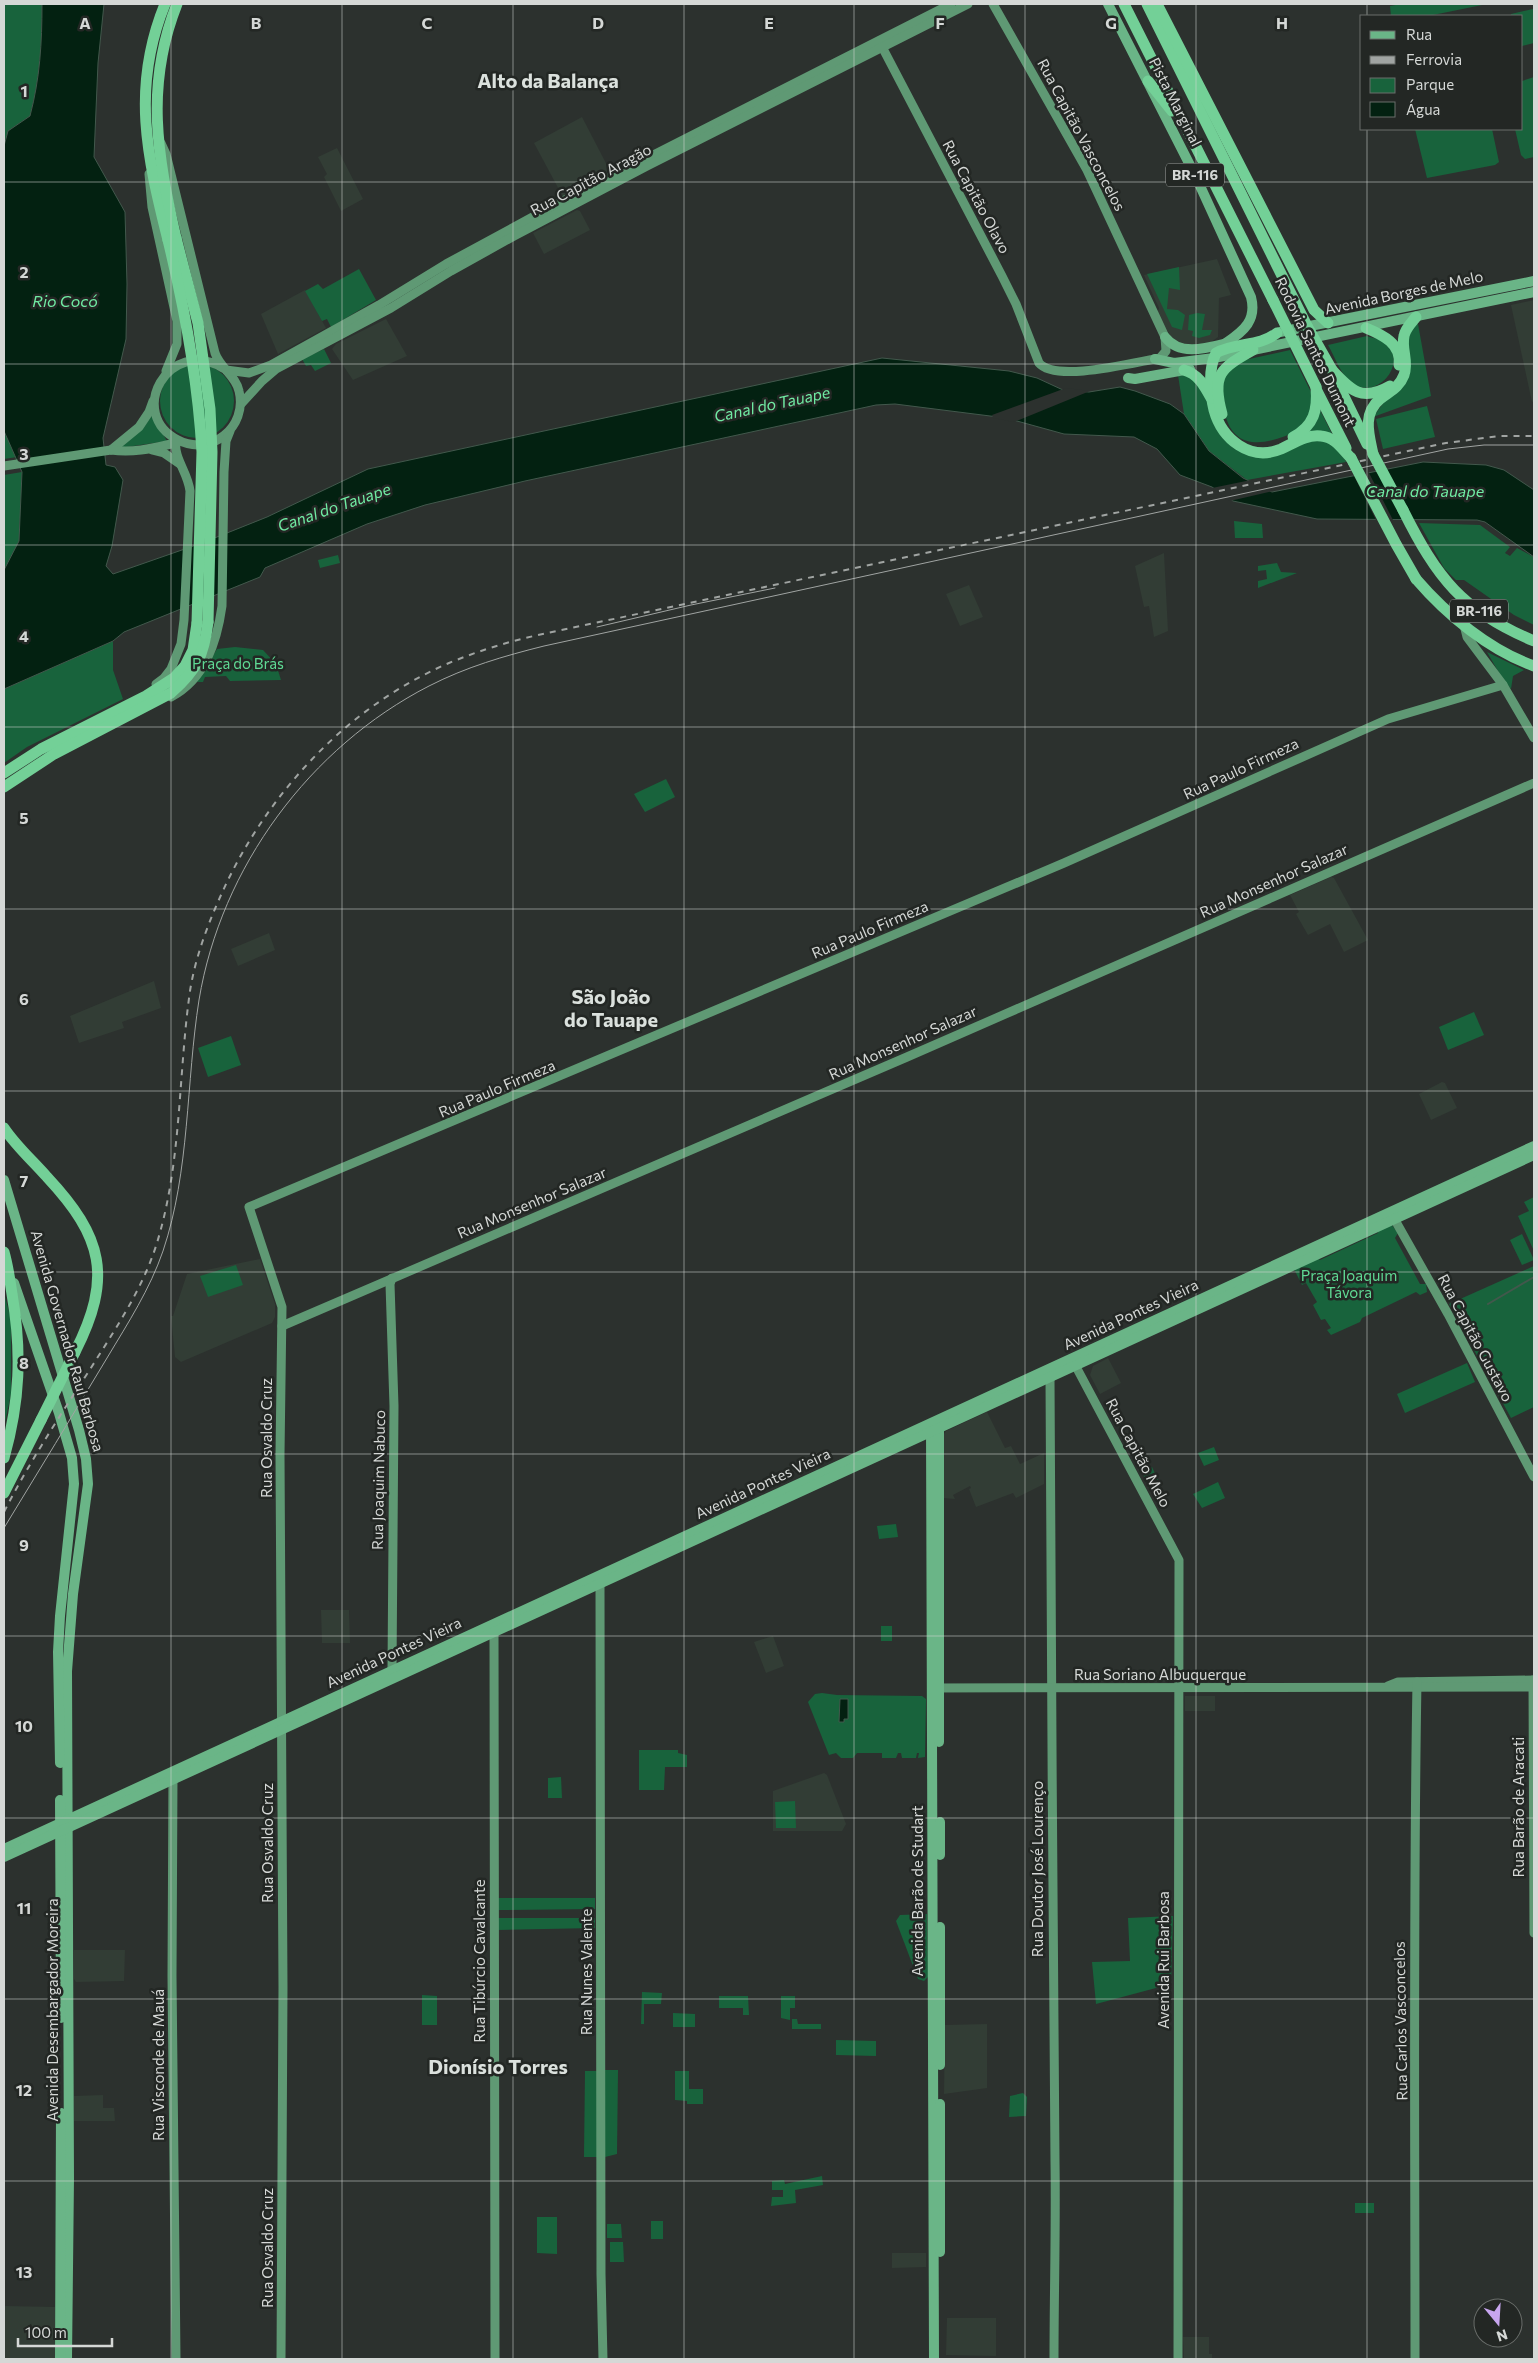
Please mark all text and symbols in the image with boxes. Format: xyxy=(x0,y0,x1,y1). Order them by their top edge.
text: A xyxy=(79,13,91,32)
text: B xyxy=(251,13,262,32)
text: C xyxy=(422,13,433,32)
text: D xyxy=(592,13,604,32)
text: E xyxy=(764,13,774,32)
text: F xyxy=(935,13,945,32)
text: G xyxy=(1105,13,1117,32)
text: H xyxy=(1276,13,1288,32)
legend xyxy=(1360,15,1523,130)
text: Rua xyxy=(1406,25,1432,43)
text: Ferrovia xyxy=(1406,50,1462,68)
street label: Pista Marginal xyxy=(1146,54,1206,149)
street label: Rua Capitão Vasconcelos xyxy=(1034,55,1130,214)
district label: Alto da Balança xyxy=(477,68,619,92)
text: Parque xyxy=(1406,75,1454,93)
text: 1 xyxy=(20,81,28,100)
text: Água xyxy=(1406,99,1440,118)
street label: Rua Capitão Olavo xyxy=(939,137,1014,256)
street label: Rua Capitão Aragão xyxy=(527,140,654,219)
road number: BR-116 xyxy=(1166,164,1224,186)
text: 2 xyxy=(19,262,29,281)
street label: Avenida Borges de Melo xyxy=(1323,266,1485,318)
street label: Rodovia Santos Dumont xyxy=(1272,274,1360,429)
water label: Rio Cocó xyxy=(32,291,98,310)
water label: Canal do Tauape xyxy=(712,382,832,425)
text: 3 xyxy=(19,444,29,463)
water label: Canal do Tauape xyxy=(275,478,393,535)
water label: Canal do Tauape xyxy=(1366,481,1485,500)
road number: BR-116 xyxy=(1450,600,1508,622)
text: 4 xyxy=(19,626,29,645)
park label: Praça do Brás xyxy=(192,654,284,672)
street label: Rua Paulo Firmeza xyxy=(1180,734,1301,803)
text: 5 xyxy=(19,808,29,827)
street label: Rua Monsenhor Salazar xyxy=(1197,839,1350,921)
street label: Rua Paulo Firmeza xyxy=(809,896,931,962)
district label: São João do Tauape xyxy=(564,984,658,1031)
text: 6 xyxy=(19,989,29,1008)
street label: Rua Monsenhor Salazar xyxy=(826,1001,979,1083)
street label: Rua Paulo Firmeza xyxy=(436,1055,558,1121)
street label: Rua Monsenhor Salazar xyxy=(454,1162,609,1242)
text: 7 xyxy=(20,1171,29,1190)
street label: Avenida Governador Raul Barbosa xyxy=(28,1228,108,1454)
park label: Praça Joaquim Távora xyxy=(1301,1266,1397,1301)
street label: Rua Capitão Gustavo xyxy=(1435,1271,1517,1404)
street label: Avenida Pontes Vieira xyxy=(1060,1275,1201,1353)
text: 8 xyxy=(19,1353,29,1372)
street label: Rua Osvaldo Cruz xyxy=(257,1378,275,1498)
street label: Rua Capitão Melo xyxy=(1103,1395,1175,1510)
street label: Rua Joaquim Nabuco xyxy=(368,1410,388,1550)
street label: Avenida Pontes Vieira xyxy=(692,1444,833,1522)
text: 9 xyxy=(19,1535,29,1554)
street label: Avenida Pontes Vieira xyxy=(323,1613,464,1691)
street label: Rua Soriano Albuquerque xyxy=(1074,1665,1246,1683)
text: 10 xyxy=(15,1716,33,1735)
street label: Rua Barão de Aracati xyxy=(1509,1737,1527,1877)
street label: Rua Doutor José Lourenço xyxy=(1028,1781,1046,1957)
street label: Rua Osvaldo Cruz xyxy=(258,1783,276,1903)
street label: Avenida Barão de Studart xyxy=(908,1805,926,1977)
street label: Rua Tibúrcio Cavalcante xyxy=(470,1879,488,2043)
street label: Avenida Rui Barbosa xyxy=(1154,1891,1172,2029)
text: 11 xyxy=(17,1898,31,1917)
street label: Avenida Desembargador Moreira xyxy=(43,1898,61,2122)
street label: Rua Nunes Valente xyxy=(577,1909,595,2035)
street label: Rua Carlos Vasconcelos xyxy=(1390,1941,1410,2101)
street label: Rua Visconde de Mauá xyxy=(149,1989,167,2141)
district label: Dionísio Torres xyxy=(428,2054,568,2078)
text: 12 xyxy=(16,2080,32,2099)
street label: Rua Osvaldo Cruz xyxy=(258,2188,276,2308)
text: 13 xyxy=(16,2262,32,2281)
north arrow xyxy=(1473,2298,1523,2348)
scale bar xyxy=(18,2316,111,2348)
text: 100 m xyxy=(25,2323,67,2341)
text: N xyxy=(1495,2326,1510,2346)

